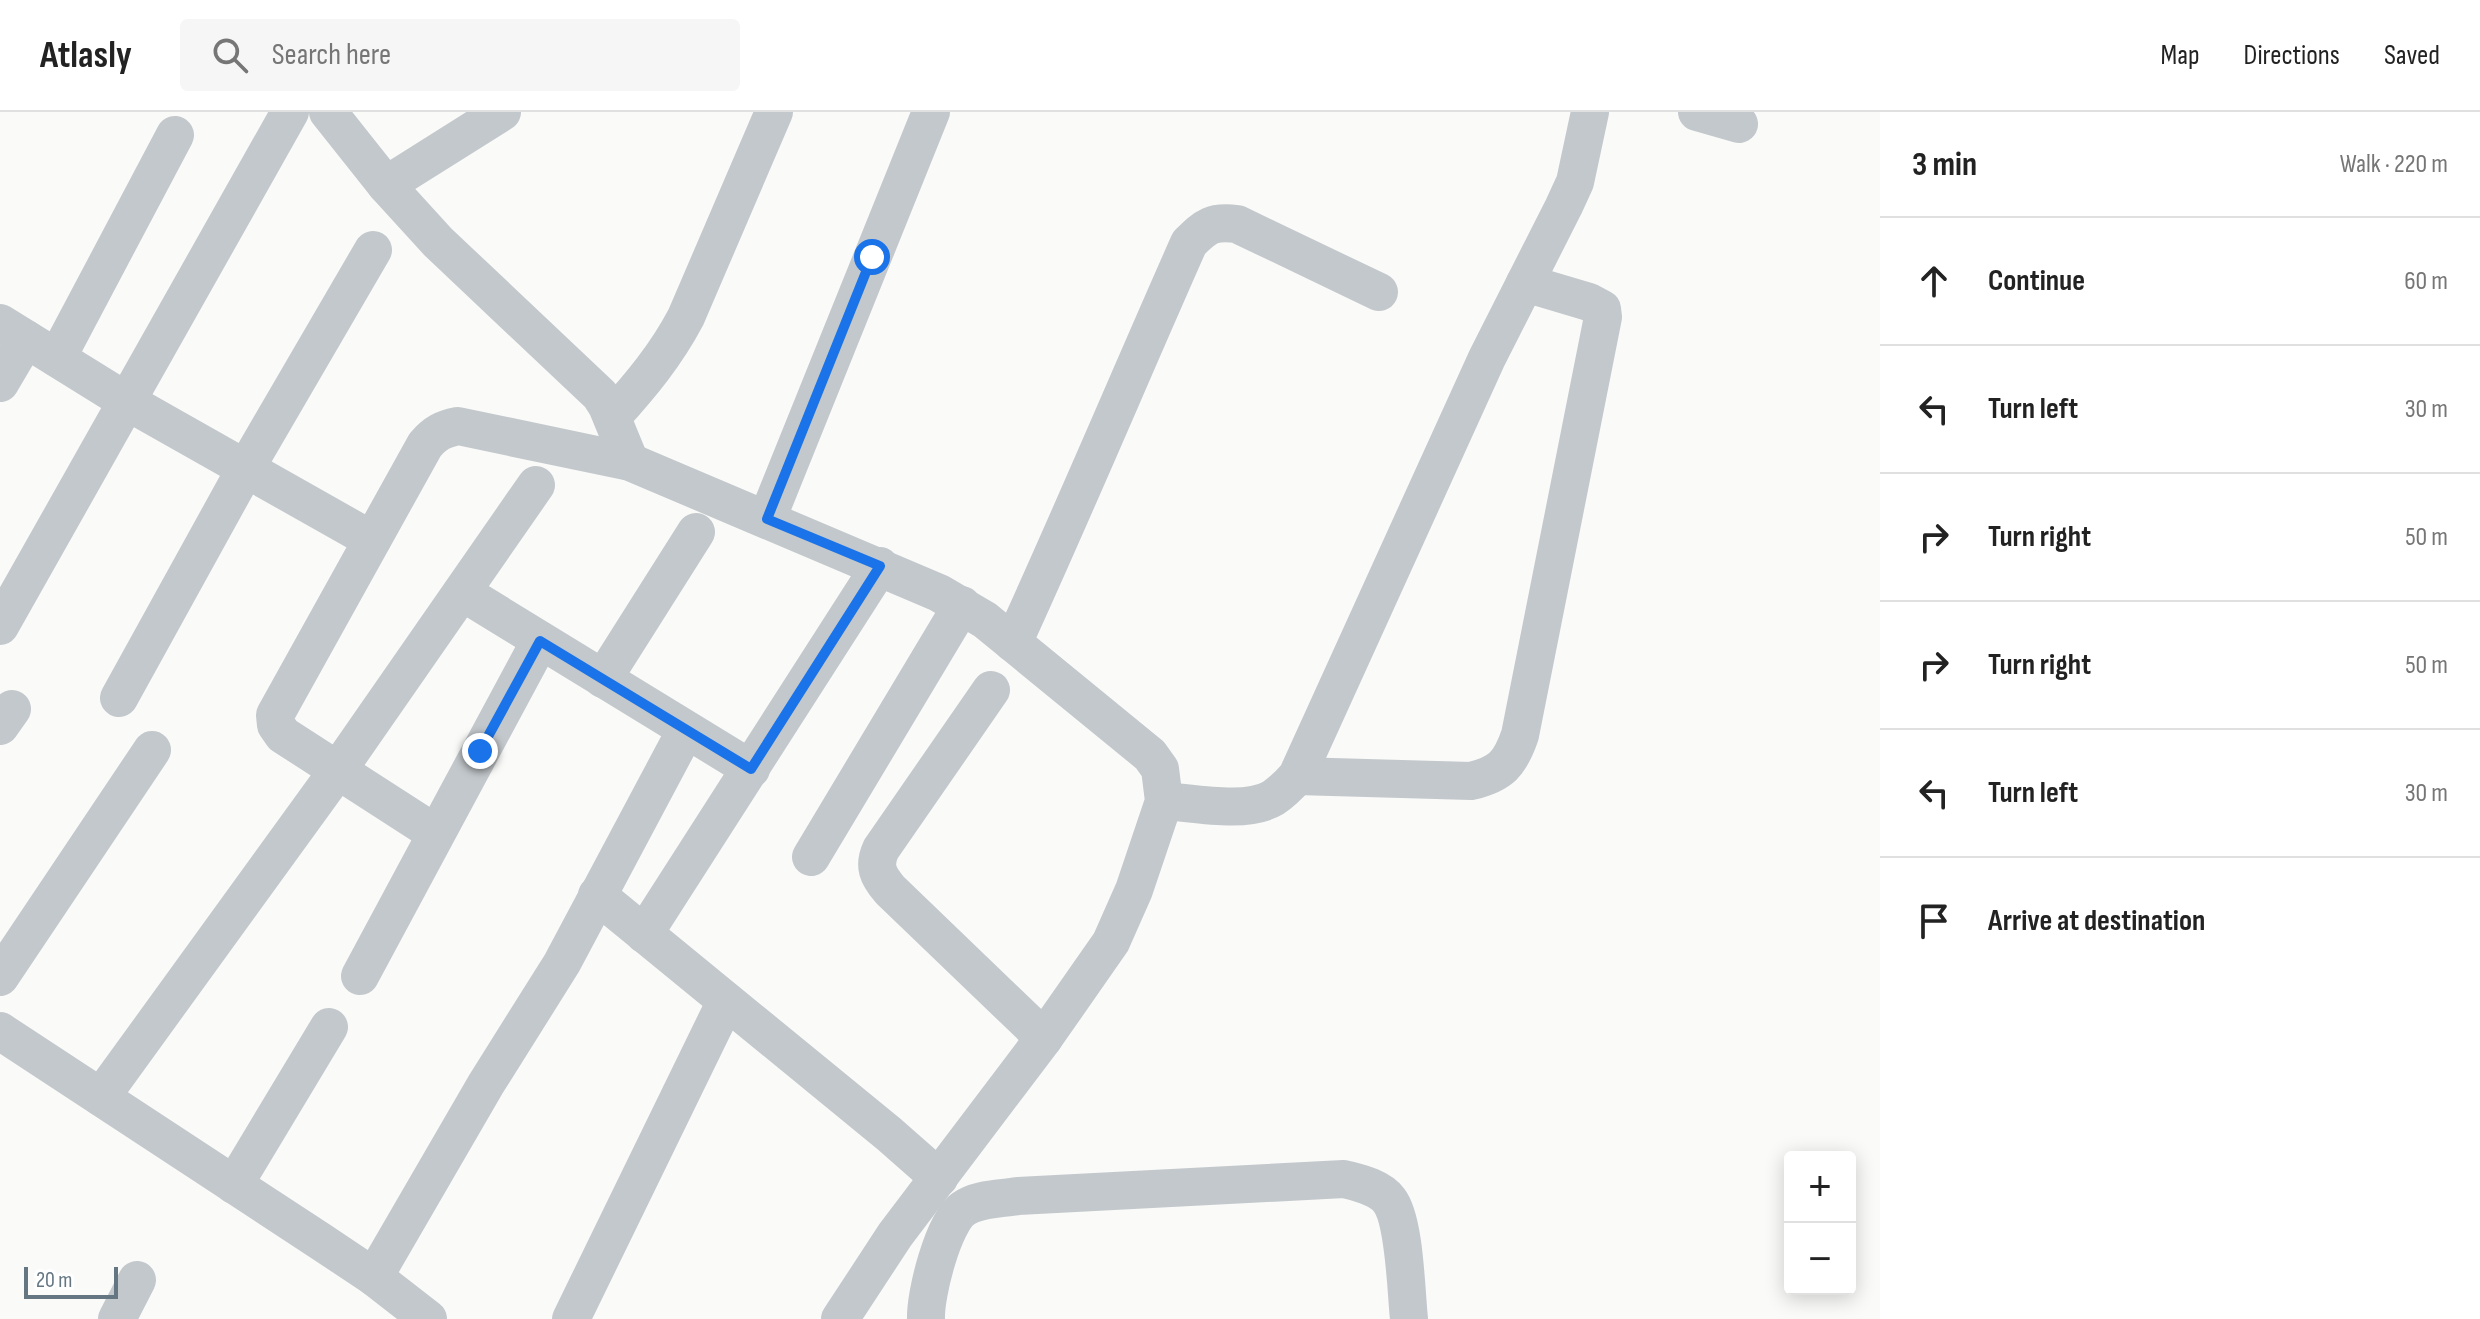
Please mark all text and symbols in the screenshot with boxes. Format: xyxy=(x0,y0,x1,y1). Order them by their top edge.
search box xyxy=(180,19,740,91)
text: Atlasly xyxy=(40,33,132,78)
icon: search xyxy=(208,33,252,77)
text: Search here xyxy=(272,37,391,73)
text: Map xyxy=(2161,39,2200,72)
text: Directions xyxy=(2244,39,2340,72)
text: Saved xyxy=(2384,39,2440,72)
text: 3 min xyxy=(1912,144,1977,185)
text: Walk · 220 m xyxy=(2340,149,2448,180)
route start xyxy=(854,239,890,275)
icon: ahead xyxy=(1912,259,1956,303)
text: Continue xyxy=(1988,263,2085,299)
text: 60 m xyxy=(2404,266,2448,297)
icon: left xyxy=(1912,387,1956,431)
text: Turn left xyxy=(1988,391,2078,427)
text: 30 m xyxy=(2405,394,2448,425)
icon: right xyxy=(1912,515,1956,559)
text: Turn right xyxy=(1988,519,2091,555)
text: 50 m xyxy=(2405,522,2448,553)
icon: right xyxy=(1912,643,1956,687)
text: Turn right xyxy=(1988,647,2091,683)
text: 50 m xyxy=(2405,650,2448,681)
route end xyxy=(462,733,498,769)
icon: left xyxy=(1912,771,1956,815)
text: Turn left xyxy=(1988,775,2078,811)
text: 30 m xyxy=(2405,778,2448,809)
icon: arrive xyxy=(1912,899,1956,943)
text: Arrive at destination xyxy=(1988,903,2205,939)
map controls xyxy=(1784,1151,1856,1295)
button: + xyxy=(1784,1151,1856,1223)
button: − xyxy=(1784,1223,1856,1295)
scale bar xyxy=(24,1263,118,1299)
text: 20 m xyxy=(36,1267,73,1294)

